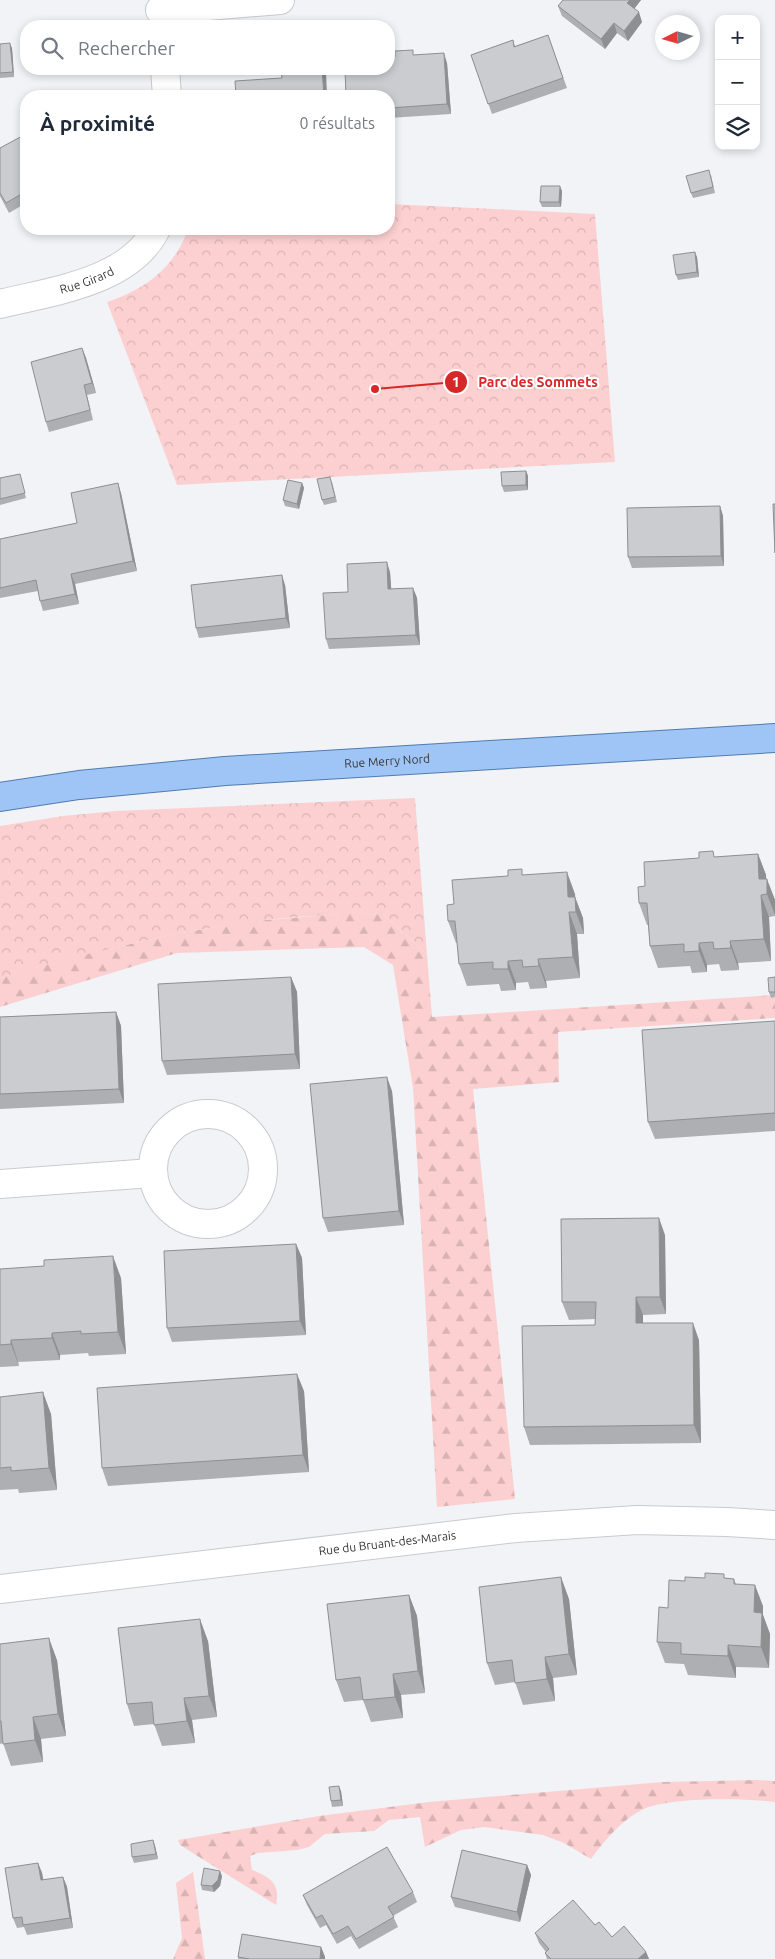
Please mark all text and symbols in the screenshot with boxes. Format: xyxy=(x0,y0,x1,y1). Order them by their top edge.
north arrow xyxy=(655,15,700,60)
map controls xyxy=(715,15,760,150)
button: + xyxy=(715,15,760,60)
search box xyxy=(20,20,395,75)
icon: search xyxy=(38,34,66,62)
text: Rechercher xyxy=(78,37,175,59)
button: − xyxy=(715,60,760,105)
button: layers xyxy=(715,105,760,150)
text: À proximité xyxy=(40,111,155,135)
text: 0 résultats xyxy=(299,114,375,132)
street label: Rue Girard xyxy=(58,264,116,296)
callout: Parc des Sommets xyxy=(444,368,608,397)
text: 1 xyxy=(452,373,460,390)
text: Parc des Sommets xyxy=(478,374,598,390)
street label: Rue Merry Nord xyxy=(344,752,430,770)
street label: Rue du Bruant-des-Marais xyxy=(318,1528,457,1557)

